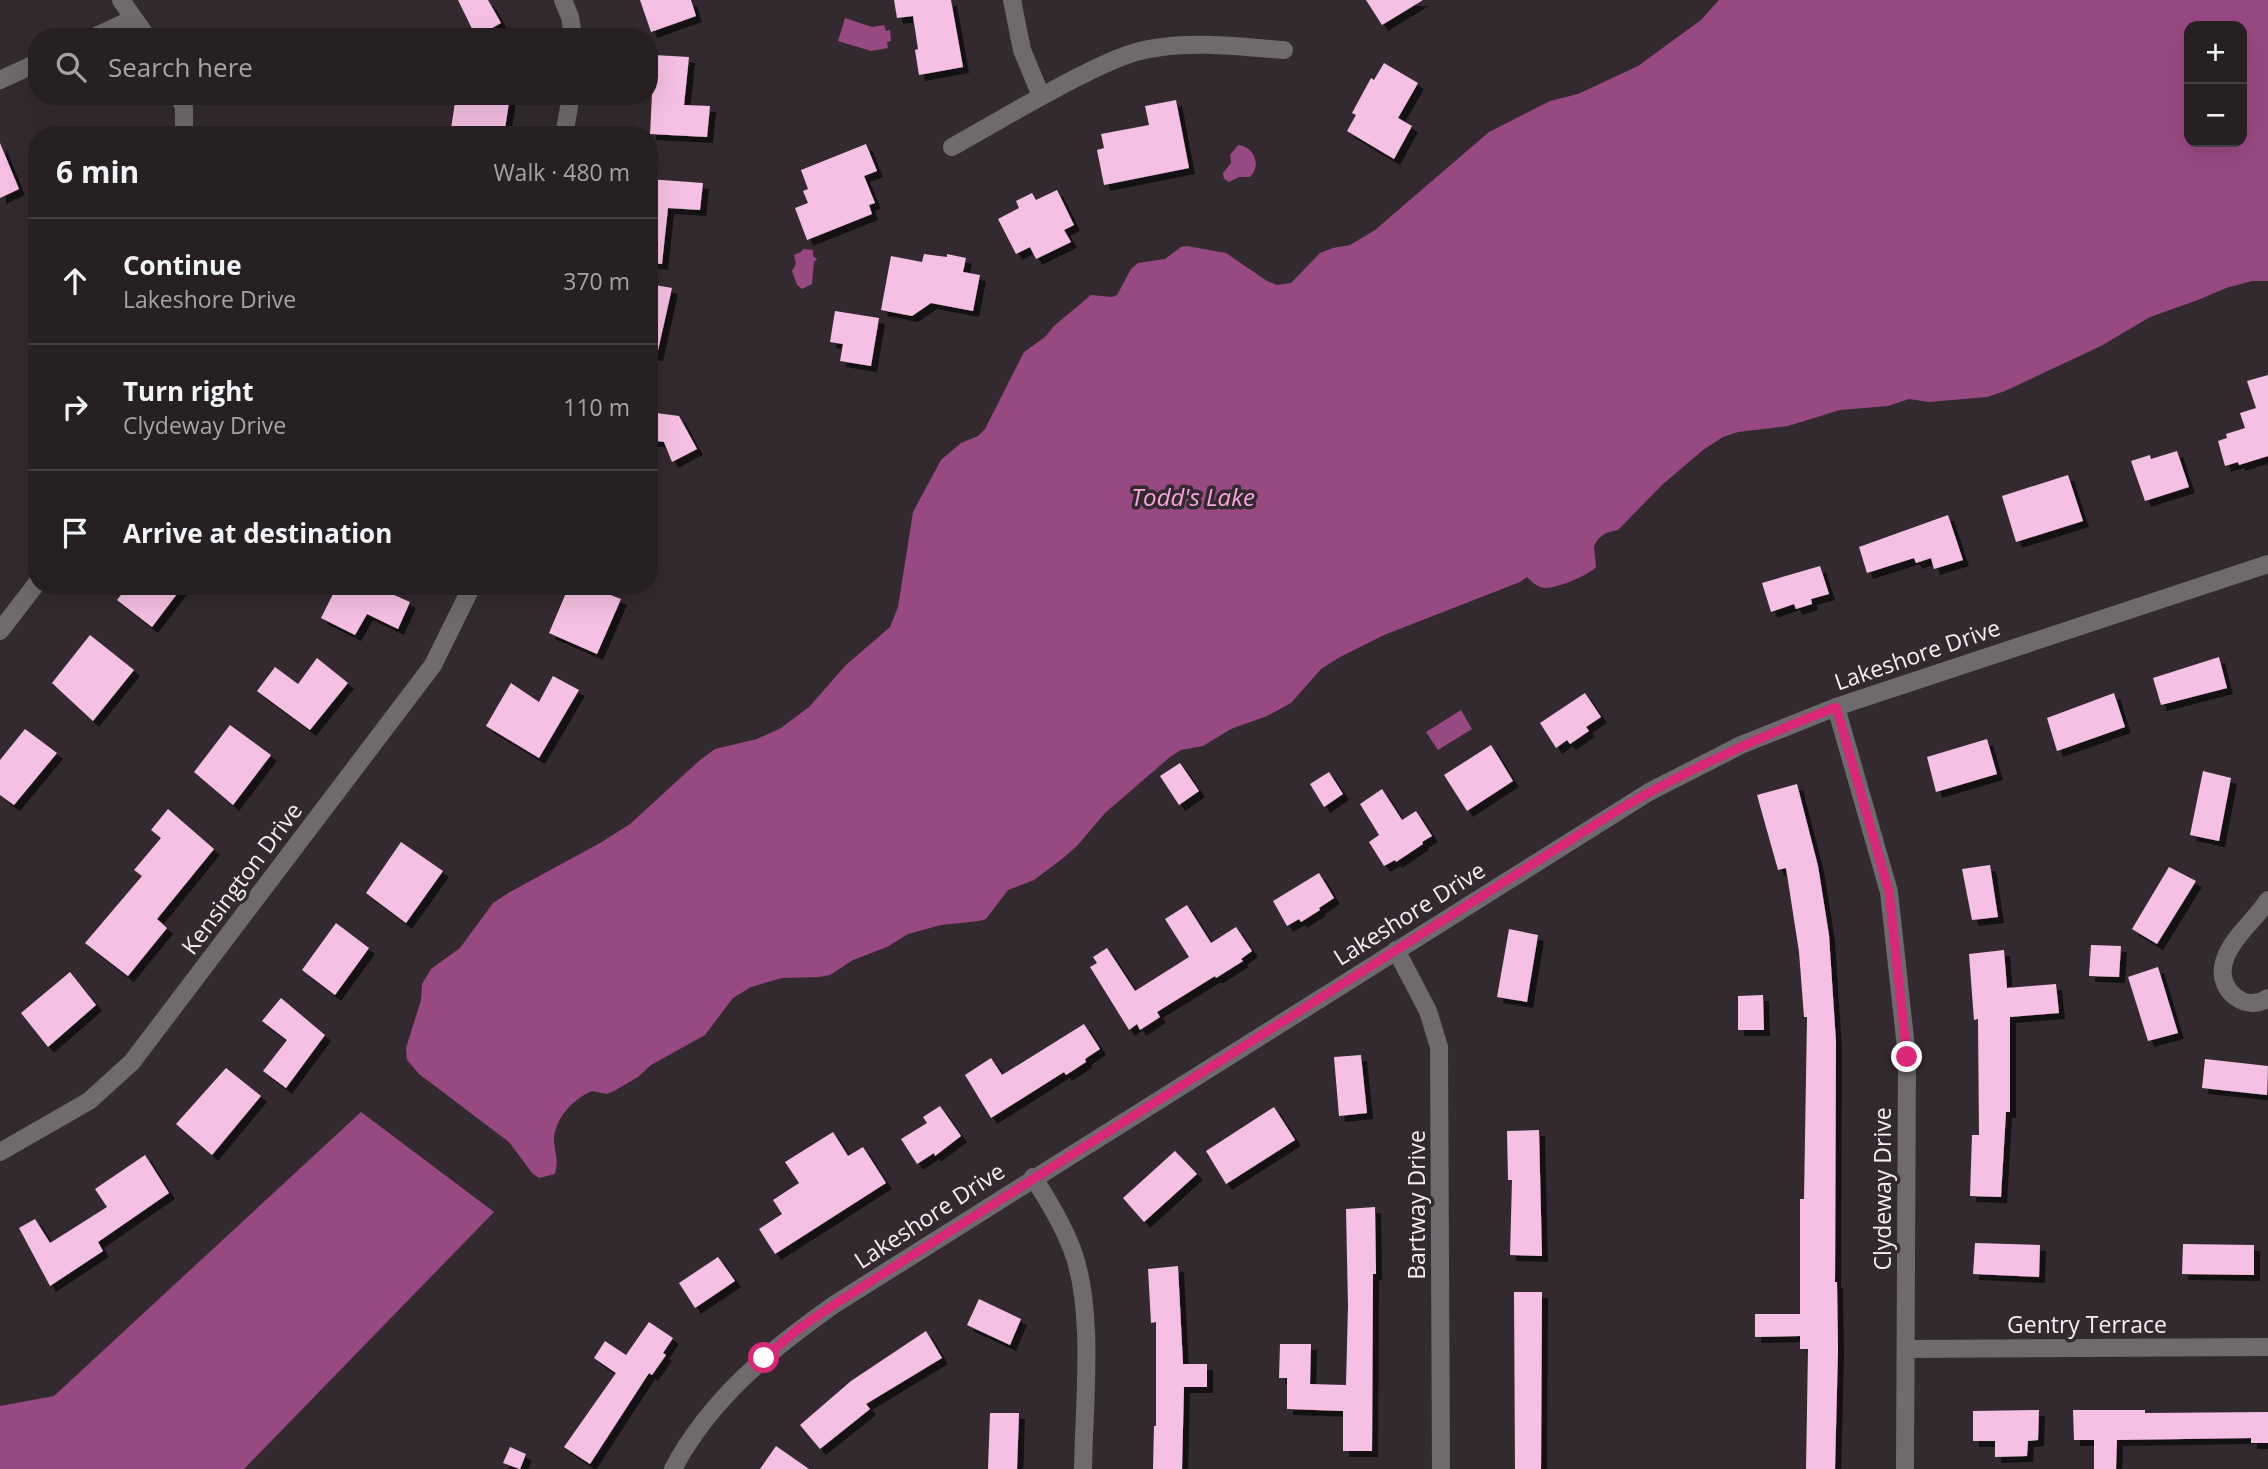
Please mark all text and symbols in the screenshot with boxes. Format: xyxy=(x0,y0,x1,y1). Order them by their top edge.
map controls xyxy=(2184,21,2247,147)
button: + xyxy=(2184,21,2247,84)
search box xyxy=(28,28,658,105)
icon: search xyxy=(52,48,90,86)
text: Search here xyxy=(108,49,253,85)
button: − xyxy=(2184,84,2247,147)
text: 6 min xyxy=(56,151,139,192)
text: Walk · 480 m xyxy=(493,156,630,188)
text: Continue xyxy=(123,247,242,283)
icon: ahead xyxy=(56,262,94,300)
text: 370 m xyxy=(563,265,630,297)
text: Lakeshore Drive xyxy=(123,283,296,315)
text: Turn right xyxy=(123,373,254,409)
icon: right xyxy=(56,388,94,426)
text: 110 m xyxy=(563,391,630,423)
text: Clydeway Drive xyxy=(123,409,286,441)
water label: Todd's Lake xyxy=(1131,480,1255,513)
icon: arrive xyxy=(56,514,94,552)
text: Arrive at destination xyxy=(123,515,392,551)
street label: Lakeshore Drive xyxy=(1830,611,2004,697)
street label: Kensington Drive xyxy=(173,795,309,961)
street label: Lakeshore Drive xyxy=(1327,854,1491,972)
route end xyxy=(1891,1041,1922,1072)
street label: Clydeway Drive xyxy=(1866,1107,1898,1271)
street label: Bartway Drive xyxy=(1400,1130,1432,1280)
street label: Lakeshore Drive xyxy=(848,1154,1010,1276)
street label: Gentry Terrace xyxy=(2007,1308,2167,1340)
route start xyxy=(748,1342,779,1373)

